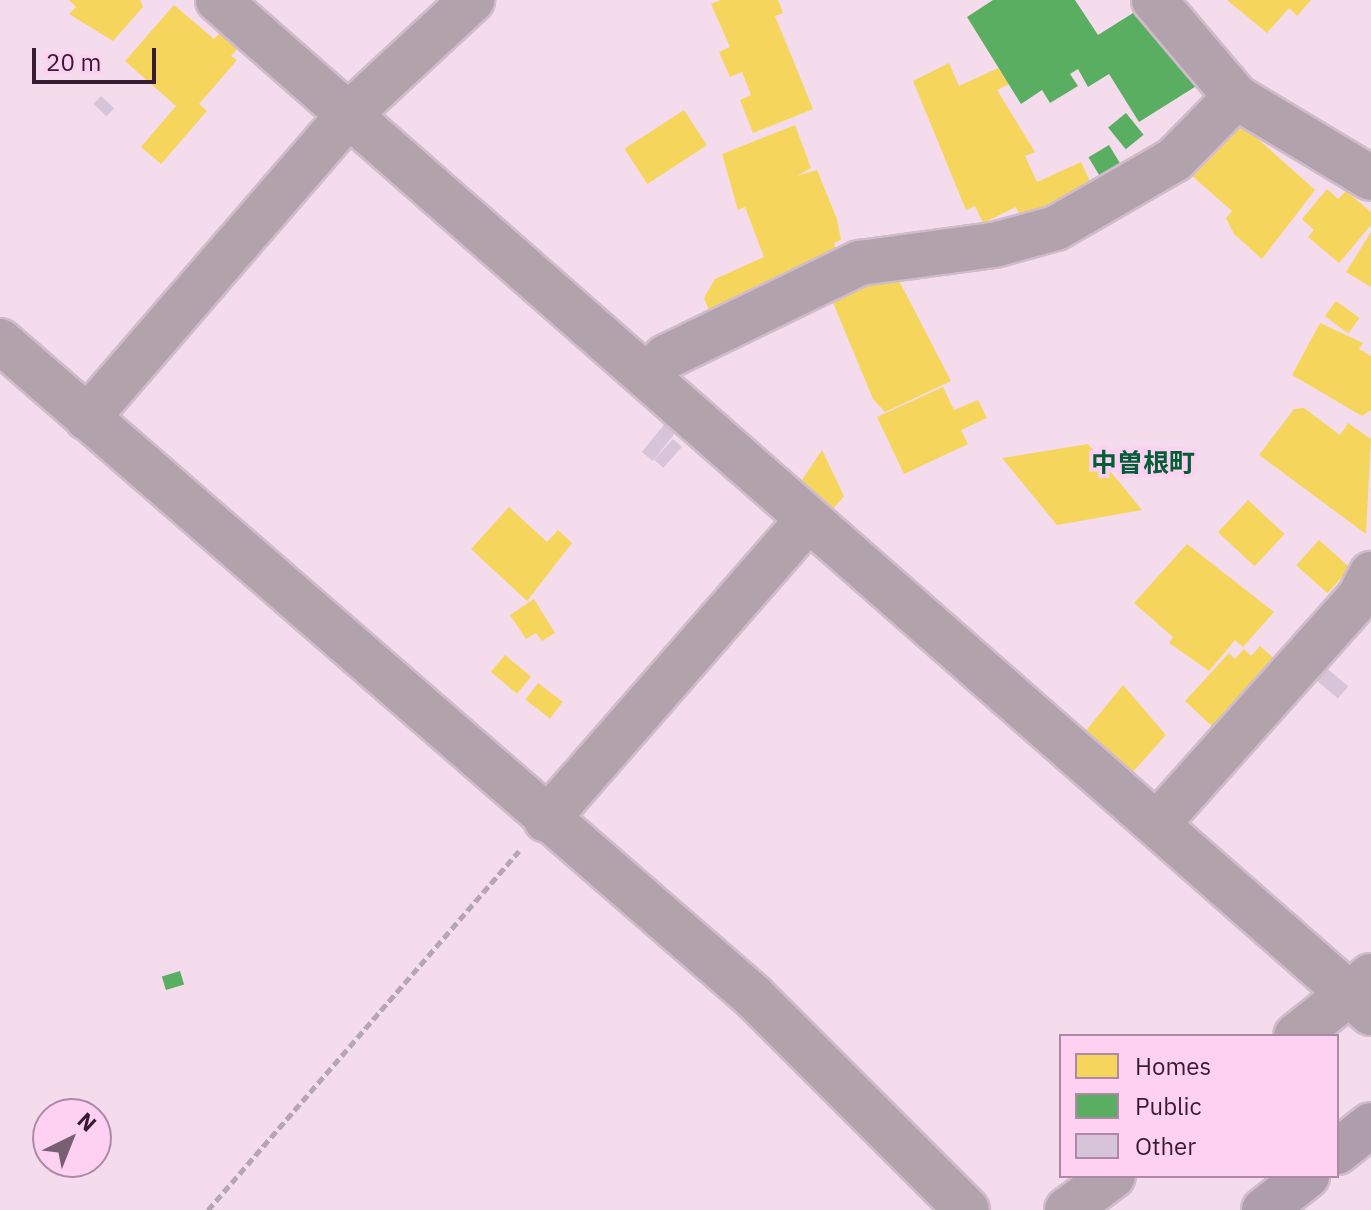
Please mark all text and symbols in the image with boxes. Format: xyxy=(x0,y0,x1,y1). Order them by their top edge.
scale bar xyxy=(36,32,160,82)
text: 20 m xyxy=(46,46,101,78)
district label: 中曽根町 xyxy=(1091,447,1195,479)
legend xyxy=(1059,1034,1339,1178)
text: Homes xyxy=(1135,1050,1211,1082)
text: Public xyxy=(1135,1090,1202,1122)
north arrow xyxy=(32,1098,112,1178)
text: N xyxy=(72,1106,103,1138)
text: Other xyxy=(1135,1130,1196,1162)

